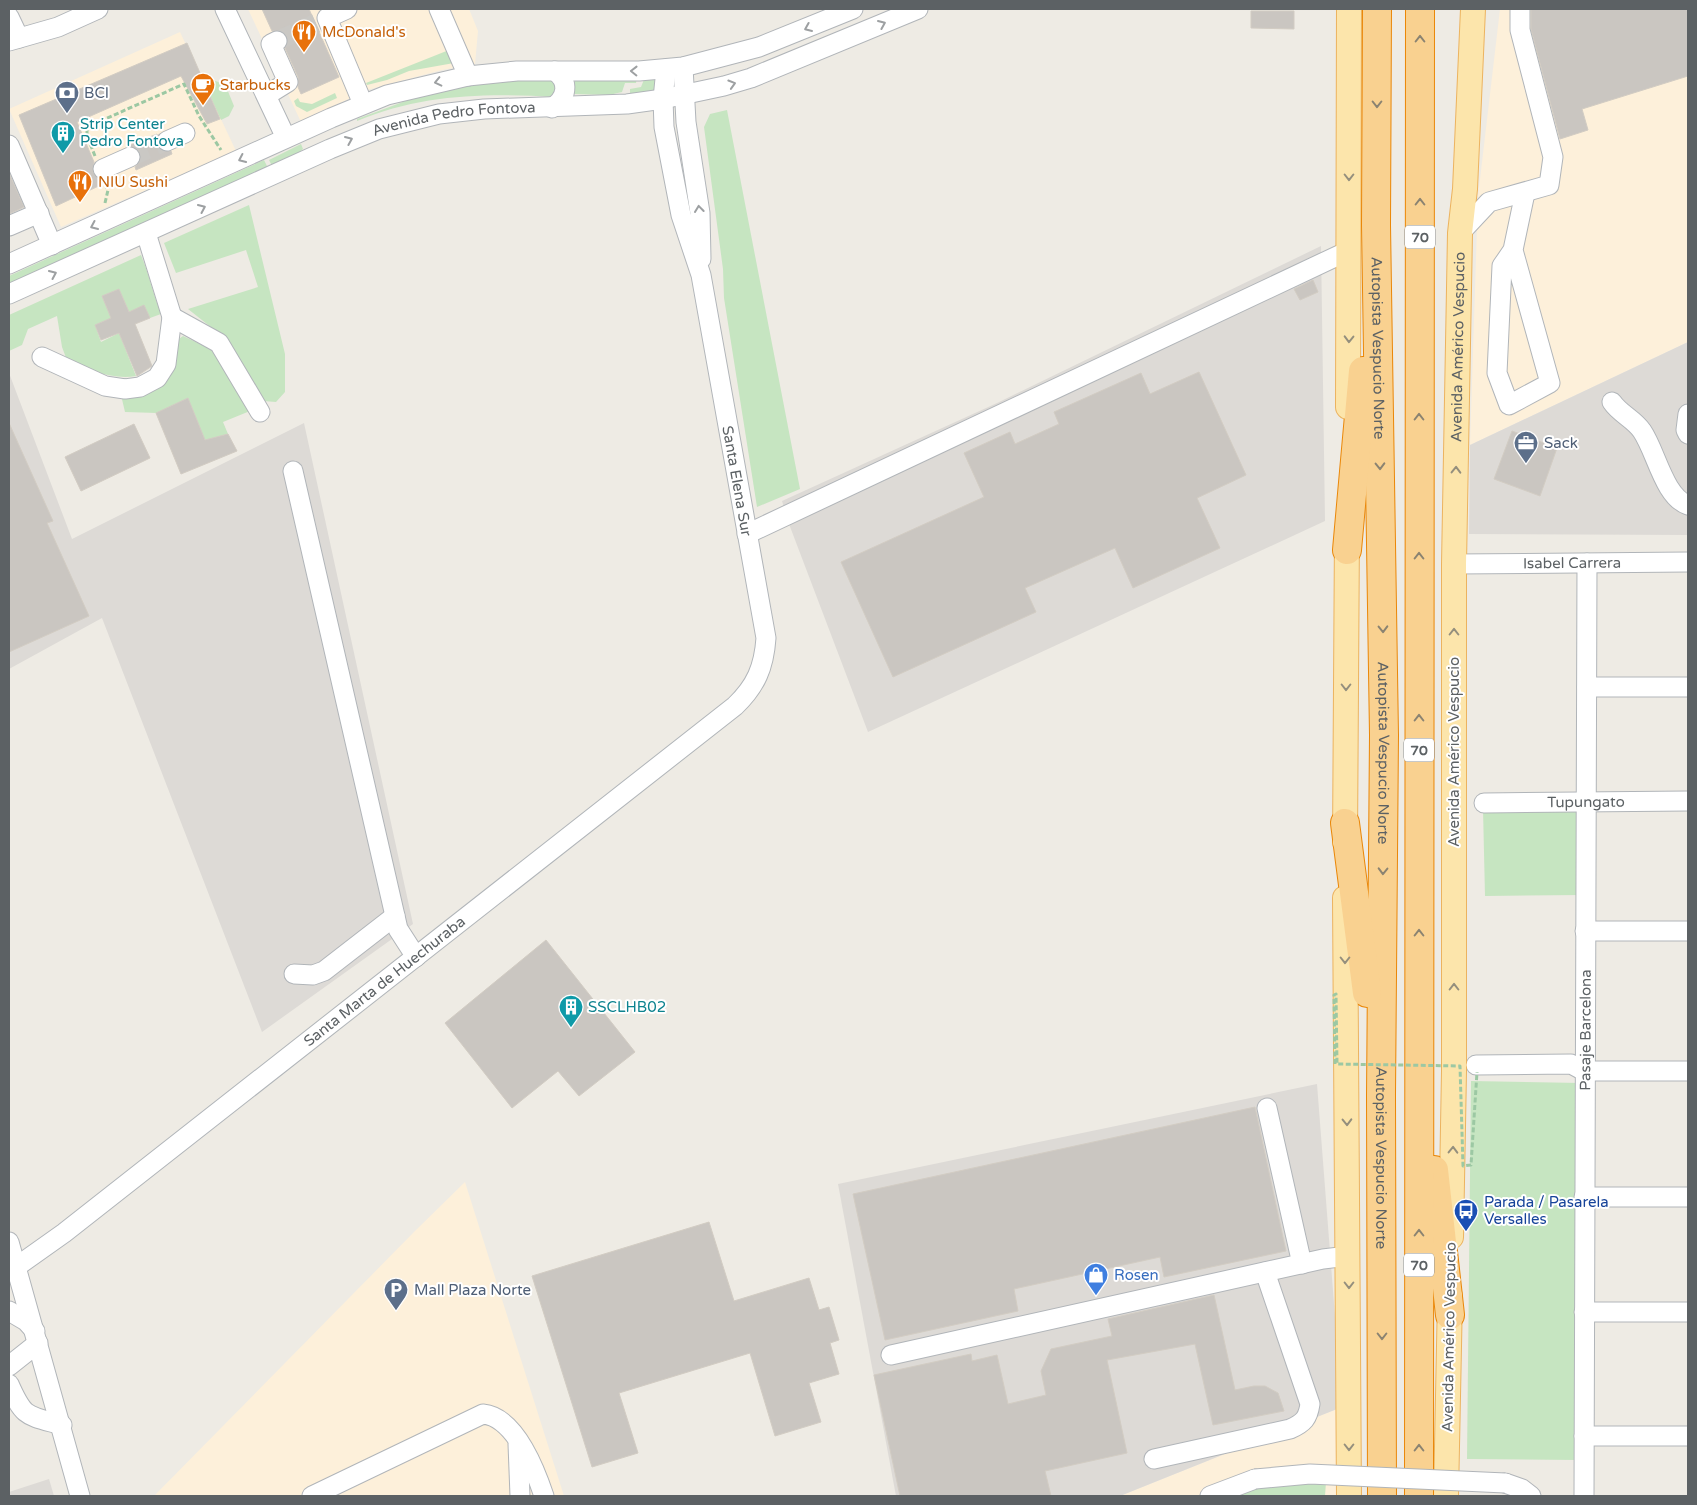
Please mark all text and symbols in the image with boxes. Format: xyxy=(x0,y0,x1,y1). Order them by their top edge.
restaurant icon: McDonald's xyxy=(291,19,317,53)
one-way arrow xyxy=(877,19,886,30)
one-way arrow xyxy=(804,22,813,33)
place label: McDonald's xyxy=(322,23,406,41)
one-way arrow xyxy=(1415,35,1425,42)
one-way arrow xyxy=(630,65,638,76)
cafe icon: Starbucks xyxy=(190,72,216,106)
place label: Starbucks xyxy=(220,76,291,94)
one-way arrow xyxy=(433,76,442,87)
bank icon: BCI xyxy=(54,80,80,114)
one-way arrow xyxy=(727,80,735,90)
place label: BCI xyxy=(84,84,109,102)
street label: Avenida Pedro Fontova xyxy=(369,98,536,140)
one-way arrow xyxy=(1372,101,1382,109)
place label: Strip Center Pedro Fontova xyxy=(80,115,184,150)
building icon: Strip Center Pedro Fontova xyxy=(50,120,76,154)
one-way arrow xyxy=(345,136,353,146)
one-way arrow xyxy=(238,152,247,163)
restaurant icon: NIU Sushi xyxy=(67,169,93,203)
place label: NIU Sushi xyxy=(98,173,168,191)
one-way arrow xyxy=(1344,174,1354,181)
one-way arrow xyxy=(1415,197,1425,205)
one-way arrow xyxy=(197,204,206,214)
one-way arrow xyxy=(695,204,705,213)
one-way arrow xyxy=(90,220,99,230)
road number: 70 xyxy=(1405,226,1435,248)
street label: Avenida Américo Vespucio xyxy=(1447,252,1469,442)
street label: Autopista Vespucio Norte xyxy=(1367,256,1388,440)
one-way arrow xyxy=(48,270,57,281)
one-way arrow xyxy=(1344,336,1354,343)
one-way arrow xyxy=(1414,412,1424,420)
street label: Santa Elena Sur xyxy=(718,424,756,538)
office icon: Sack xyxy=(1513,430,1539,464)
place label: Sack xyxy=(1544,434,1578,452)
one-way arrow xyxy=(1375,463,1385,471)
one-way arrow xyxy=(1451,466,1461,474)
one-way arrow xyxy=(1414,552,1424,560)
street label: Isabel Carrera xyxy=(1523,554,1621,572)
one-way arrow xyxy=(1377,625,1388,633)
one-way arrow xyxy=(1449,628,1459,636)
street label: Avenida Américo Vespucio xyxy=(1445,657,1463,847)
street label: Autopista Vespucio Norte xyxy=(1374,661,1393,844)
one-way arrow xyxy=(1341,683,1351,691)
one-way arrow xyxy=(1414,714,1424,722)
road number: 70 xyxy=(1404,738,1434,762)
street label: Tupungato xyxy=(1547,793,1625,811)
one-way arrow xyxy=(1378,868,1388,875)
street label: Santa Marta de Huechuraba xyxy=(300,912,469,1050)
one-way arrow xyxy=(1414,929,1424,937)
one-way arrow xyxy=(1340,956,1350,964)
street label: Pasaje Barcelona xyxy=(1576,969,1595,1091)
one-way arrow xyxy=(1449,983,1459,991)
building icon: SSCLHB02 xyxy=(558,994,584,1028)
place label: SSCLHB02 xyxy=(588,998,666,1016)
street label: Autopista Vespucio Norte xyxy=(1372,1066,1390,1249)
one-way arrow xyxy=(1342,1118,1352,1126)
one-way arrow xyxy=(1448,1146,1458,1154)
place label: Parada / Pasarela Versalles xyxy=(1484,1193,1609,1228)
bus stop icon: Parada / Pasarela Versalles xyxy=(1453,1198,1479,1232)
one-way arrow xyxy=(1414,1228,1424,1236)
street label: Avenida Américo Vespucio xyxy=(1438,1242,1460,1432)
road number: 70 xyxy=(1404,1254,1434,1276)
shop icon: Rosen xyxy=(1083,1262,1109,1296)
place label: Rosen xyxy=(1114,1266,1159,1284)
parking icon: Mall Plaza Norte xyxy=(383,1277,409,1311)
place label: Mall Plaza Norte xyxy=(414,1281,531,1299)
one-way arrow xyxy=(1344,1281,1354,1289)
one-way arrow xyxy=(1377,1332,1387,1340)
one-way arrow xyxy=(1414,1443,1424,1451)
one-way arrow xyxy=(1344,1444,1354,1451)

